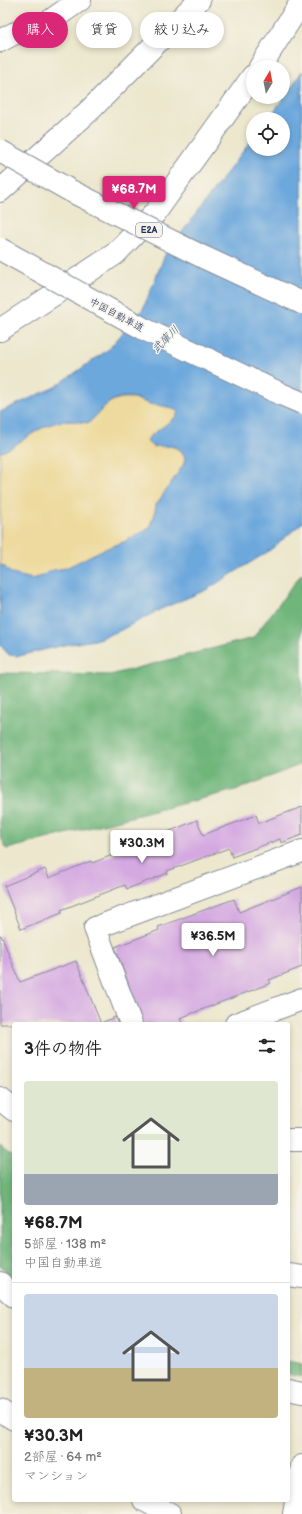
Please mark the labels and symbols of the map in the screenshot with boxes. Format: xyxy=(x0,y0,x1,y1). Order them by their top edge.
north arrow xyxy=(246,60,290,104)
pin: ¥68.7M xyxy=(101,176,167,210)
road number: E2A xyxy=(136,223,162,237)
street label: 中国自動車道 xyxy=(87,296,146,334)
water label: 武庫川 xyxy=(149,323,182,356)
pin: ¥30.3M xyxy=(109,830,175,864)
pin: ¥36.5M xyxy=(180,923,246,957)

